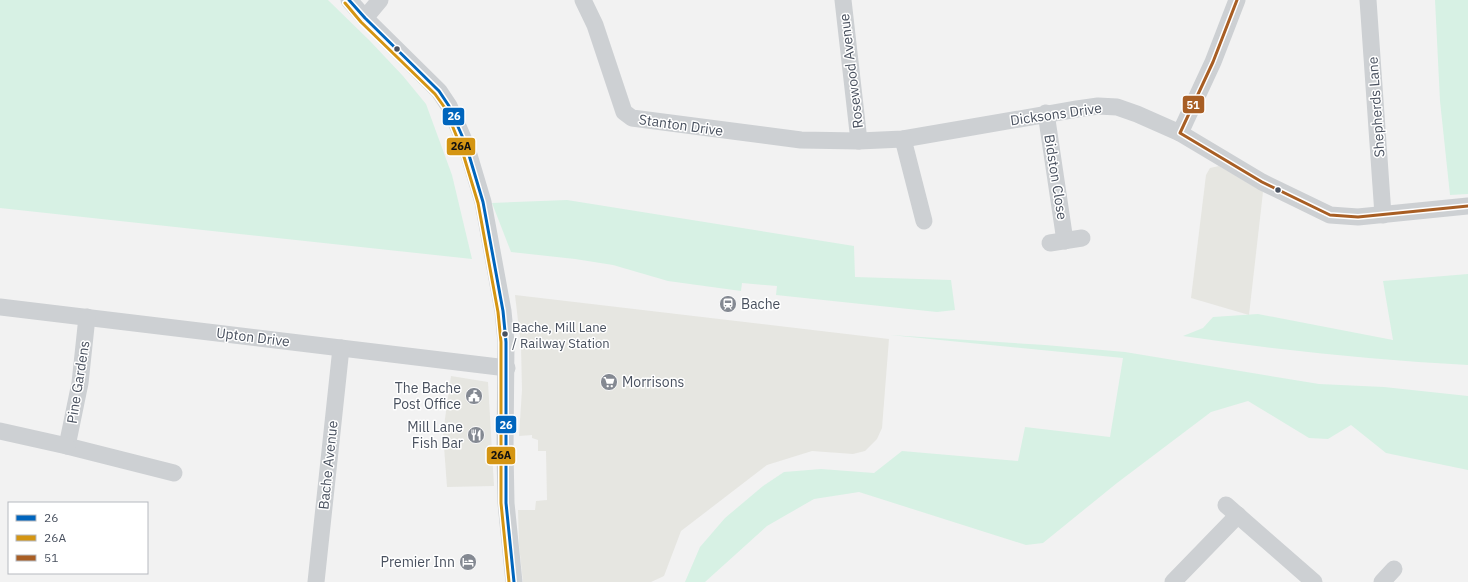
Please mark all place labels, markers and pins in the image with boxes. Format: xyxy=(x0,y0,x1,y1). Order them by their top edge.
unlabelled marker xyxy=(392,44,402,54)
unlabelled marker xyxy=(1273,185,1283,195)
station icon: Bache xyxy=(718,294,738,314)
place label: Bache xyxy=(741,295,781,313)
place label: Bache, Mill Lane / Railway Station xyxy=(512,319,610,352)
marker: Bache, Mill Lane / Railway Station xyxy=(500,329,510,339)
supermarket icon: Morrisons xyxy=(599,372,619,392)
place label: Morrisons xyxy=(622,373,685,391)
place label: The Bache Post Office xyxy=(393,379,461,413)
public building icon: The Bache Post Office xyxy=(464,386,484,406)
place label: Mill Lane Fish Bar xyxy=(407,418,463,452)
restaurant icon: Mill Lane Fish Bar xyxy=(466,425,486,445)
hotel icon: Premier Inn xyxy=(458,552,478,572)
place label: Premier Inn xyxy=(381,553,455,571)

